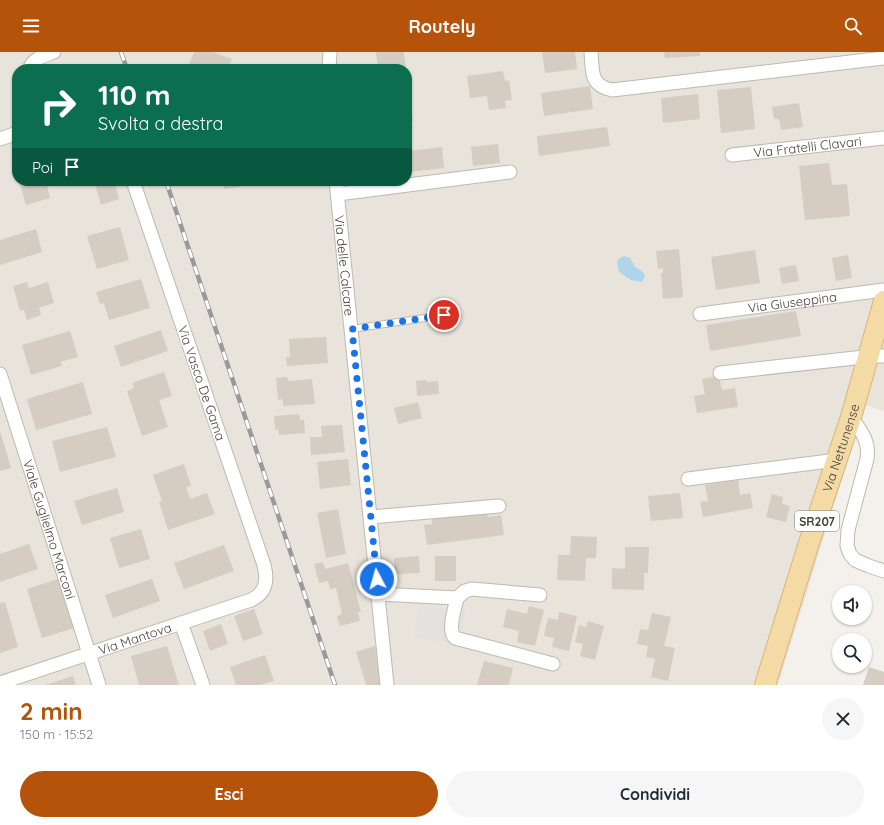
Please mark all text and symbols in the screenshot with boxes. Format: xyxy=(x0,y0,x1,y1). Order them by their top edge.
icon: menu xyxy=(20,15,42,37)
text: Routely xyxy=(408,15,476,38)
icon: search xyxy=(842,15,864,37)
text: 110 m xyxy=(98,77,171,112)
icon: right xyxy=(32,80,84,132)
text: Svolta a destra xyxy=(98,112,224,135)
street label: Via Fratelli Clavari xyxy=(753,133,862,161)
icon: arrive xyxy=(61,156,83,178)
text: Poi xyxy=(32,158,53,177)
street label: Via delle Calcare xyxy=(332,215,358,317)
street label: Via Giuseppina xyxy=(747,288,838,316)
pin xyxy=(427,298,461,332)
icon: arrive xyxy=(433,304,455,326)
street label: Via Vasco De Gama xyxy=(175,323,229,443)
street label: Via Nettunense xyxy=(819,402,862,494)
street label: Viale Guglielmo Marconi xyxy=(20,458,79,601)
road number: SR207 xyxy=(795,511,839,531)
position arrow xyxy=(356,558,398,600)
map controls xyxy=(832,585,872,673)
button: sound xyxy=(832,585,872,625)
street label: Via Mantova xyxy=(96,619,173,658)
button: search xyxy=(832,633,872,673)
text: 2 min xyxy=(20,696,82,726)
button: close xyxy=(822,698,864,740)
text: 150 m · 15:52 xyxy=(20,726,93,742)
button: Esci xyxy=(20,771,438,817)
button: Condividi xyxy=(446,771,864,817)

